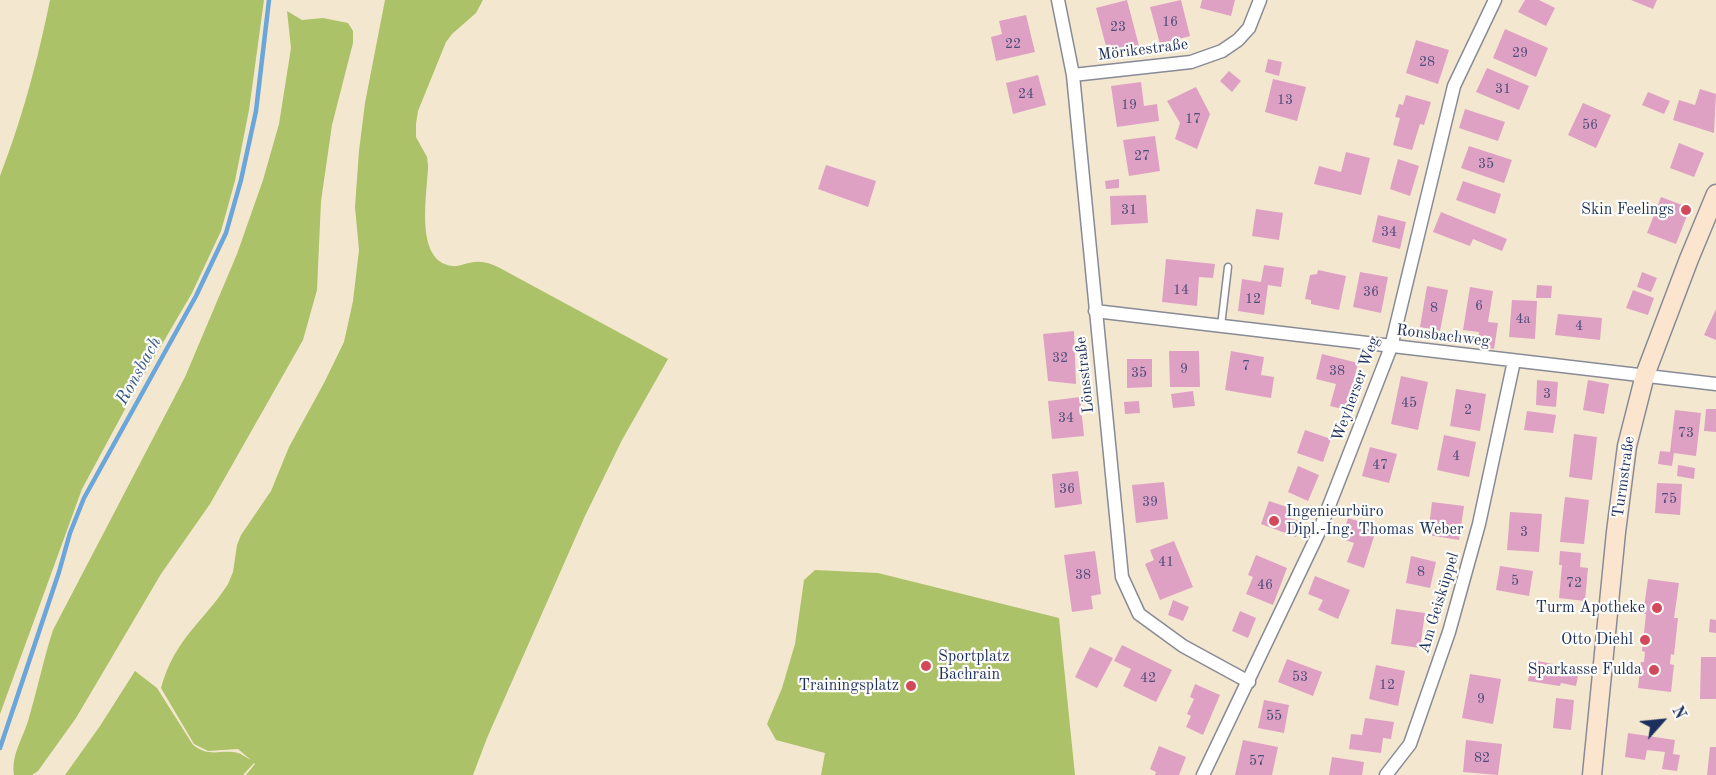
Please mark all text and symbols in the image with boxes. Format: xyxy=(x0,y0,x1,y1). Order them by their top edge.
house number: 16 xyxy=(1162,14,1178,30)
house number: 23 xyxy=(1110,19,1126,35)
street label: Mörikestraße xyxy=(1097,35,1189,65)
house number: 22 xyxy=(1005,36,1021,52)
house number: 29 xyxy=(1512,45,1528,61)
house number: 28 xyxy=(1419,54,1435,70)
house number: 31 xyxy=(1495,81,1511,97)
house number: 24 xyxy=(1018,86,1034,102)
house number: 13 xyxy=(1277,92,1293,108)
house number: 19 xyxy=(1121,97,1137,113)
house number: 17 xyxy=(1185,111,1201,127)
house number: 56 xyxy=(1582,117,1598,133)
house number: 27 xyxy=(1134,148,1150,164)
house number: 35 xyxy=(1478,156,1494,172)
place label: Skin Feelings xyxy=(1581,200,1674,220)
house number: 31 xyxy=(1121,202,1137,218)
marker: Skin Feelings xyxy=(1679,203,1693,217)
house number: 34 xyxy=(1381,224,1397,240)
house number: 14 xyxy=(1173,282,1189,298)
house number: 36 xyxy=(1363,284,1379,300)
house number: 12 xyxy=(1245,291,1261,307)
house number: 6 xyxy=(1475,298,1483,314)
house number: 8 xyxy=(1430,300,1438,316)
house number: 4a xyxy=(1515,311,1531,327)
house number: 4 xyxy=(1575,318,1583,334)
street label: Ronsbachweg xyxy=(1395,321,1491,351)
water label: Ronsbach xyxy=(112,333,166,409)
street label: Weyherser Weg xyxy=(1328,334,1384,444)
street label: Lönsstraße xyxy=(1071,336,1099,414)
house number: 32 xyxy=(1052,350,1068,366)
house number: 7 xyxy=(1242,358,1250,374)
house number: 9 xyxy=(1180,361,1188,377)
house number: 38 xyxy=(1329,363,1345,379)
house number: 35 xyxy=(1131,365,1147,381)
house number: 3 xyxy=(1543,386,1551,402)
house number: 45 xyxy=(1401,395,1417,411)
house number: 2 xyxy=(1464,402,1472,418)
house number: 34 xyxy=(1058,410,1074,426)
house number: 73 xyxy=(1678,425,1694,441)
street label: Turmstraße xyxy=(1609,435,1639,519)
house number: 4 xyxy=(1452,448,1460,464)
house number: 47 xyxy=(1372,457,1388,473)
house number: 36 xyxy=(1059,481,1075,497)
house number: 75 xyxy=(1661,491,1677,507)
house number: 39 xyxy=(1142,494,1158,510)
place label: Ingenieurbüro Dipl.-Ing. Thomas Weber xyxy=(1286,502,1463,540)
marker: Ingenieurbüro Dipl.-Ing. Thomas Weber xyxy=(1267,514,1281,528)
house number: 3 xyxy=(1520,524,1528,540)
street label: Am Geisküppel xyxy=(1415,550,1463,656)
house number: 41 xyxy=(1158,554,1174,570)
house number: 8 xyxy=(1417,564,1425,580)
house number: 38 xyxy=(1075,567,1091,583)
house number: 5 xyxy=(1511,573,1519,589)
house number: 72 xyxy=(1566,575,1582,591)
house number: 46 xyxy=(1257,577,1273,593)
place label: Turm Apotheke xyxy=(1535,598,1645,618)
marker: Turm Apotheke xyxy=(1650,601,1664,615)
place label: Otto Diehl xyxy=(1561,630,1633,650)
marker: Otto Diehl xyxy=(1638,633,1652,647)
place label: Sportplatz Bachrain xyxy=(938,647,1009,685)
marker: Sportplatz Bachrain xyxy=(919,659,933,673)
place label: Sparkasse Fulda xyxy=(1527,660,1642,680)
marker: Sparkasse Fulda xyxy=(1647,663,1661,677)
house number: 53 xyxy=(1292,669,1308,685)
house number: 42 xyxy=(1140,670,1156,686)
place label: Trainingsplatz xyxy=(798,676,899,696)
house number: 12 xyxy=(1379,677,1395,693)
marker: Trainingsplatz xyxy=(904,679,918,693)
house number: 9 xyxy=(1477,691,1485,707)
north arrow xyxy=(1632,691,1692,751)
text: N xyxy=(1668,704,1688,722)
house number: 55 xyxy=(1266,708,1282,724)
house number: 82 xyxy=(1474,750,1490,766)
house number: 57 xyxy=(1249,753,1265,769)

